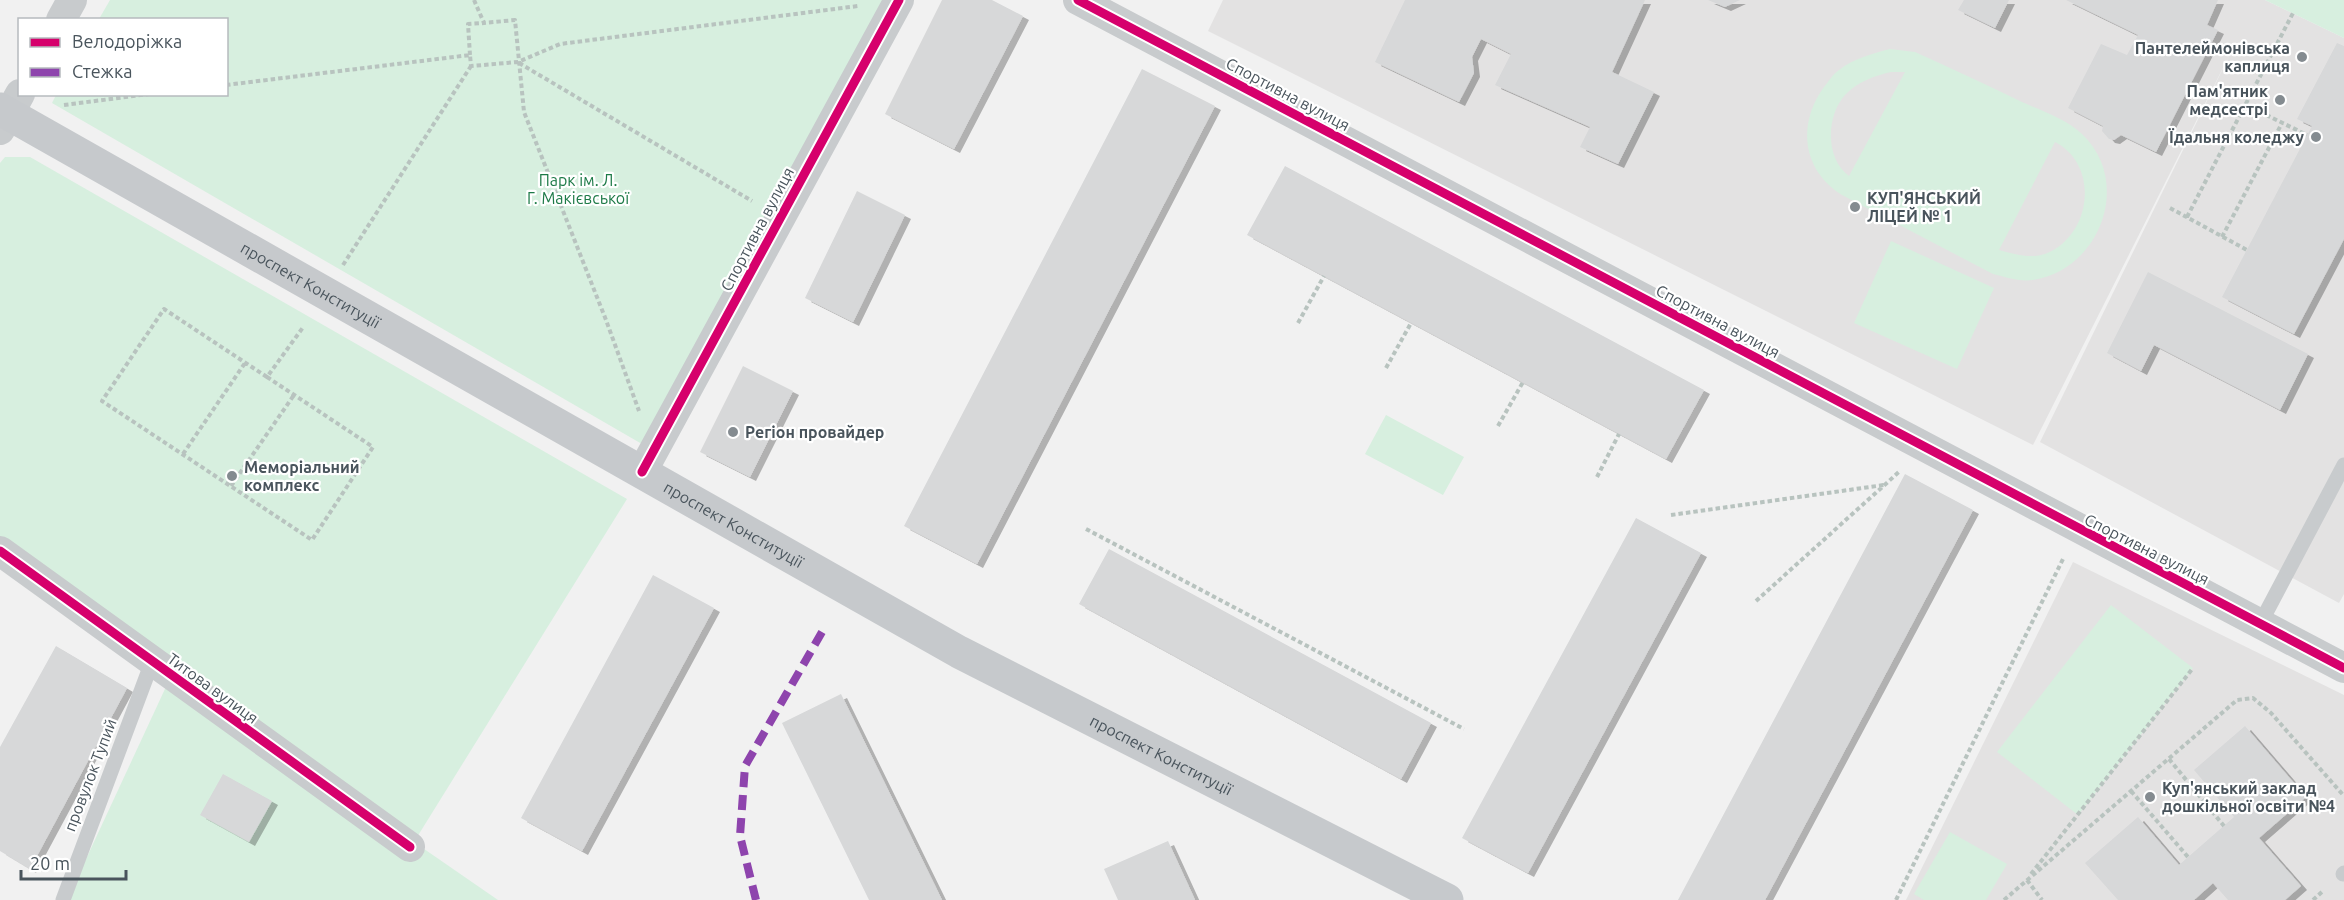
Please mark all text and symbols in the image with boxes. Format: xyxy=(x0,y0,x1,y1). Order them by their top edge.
legend xyxy=(18,18,228,96)
text: Велодоріжка xyxy=(72,31,182,51)
place label: Пантелеймонівська каплиця xyxy=(2135,39,2290,75)
marker: Пантелеймонівська каплиця xyxy=(2295,50,2309,64)
street label: Спортивна вулиця xyxy=(1223,54,1353,134)
text: Стежка xyxy=(72,61,132,81)
place label: Пам'ятник медсестрі xyxy=(2187,82,2268,118)
marker: Пам'ятник медсестрі xyxy=(2273,93,2287,107)
place label: Їдальня коледжу xyxy=(2168,128,2304,146)
marker: Їдальня коледжу xyxy=(2309,130,2323,144)
street label: Спортивна вулиця xyxy=(717,164,797,294)
park label: Парк ім. Л. Г. Макієвської xyxy=(527,171,630,207)
place label: КУП'ЯНСЬКИЙ ЛІЦЕЙ № 1 xyxy=(1867,188,1981,225)
marker: КУП'ЯНСЬКИЙ ЛІЦЕЙ № 1 xyxy=(1848,200,1862,214)
street label: проспект Конституції xyxy=(238,238,384,332)
street label: Спортивна вулиця xyxy=(1653,281,1783,361)
place label: Регіон провайдер xyxy=(745,423,884,441)
marker: Регіон провайдер xyxy=(726,425,740,439)
place label: Меморіальний комплекс xyxy=(244,458,360,494)
marker: Меморіальний комплекс xyxy=(225,469,239,483)
street label: проспект Конституції xyxy=(661,478,807,571)
street label: Спортивна вулиця xyxy=(2082,510,2212,588)
street label: Титова вулиця xyxy=(164,649,262,727)
street label: проспект Конституції xyxy=(1087,711,1236,799)
street label: провулок Тупий xyxy=(60,716,120,834)
place label: Куп'янський заклад дошкільної освіти №4 xyxy=(2162,779,2335,815)
marker: Куп'янський заклад дошкільної освіти №4 xyxy=(2143,790,2157,804)
scale bar xyxy=(21,843,126,881)
text: 20 m xyxy=(30,853,70,873)

